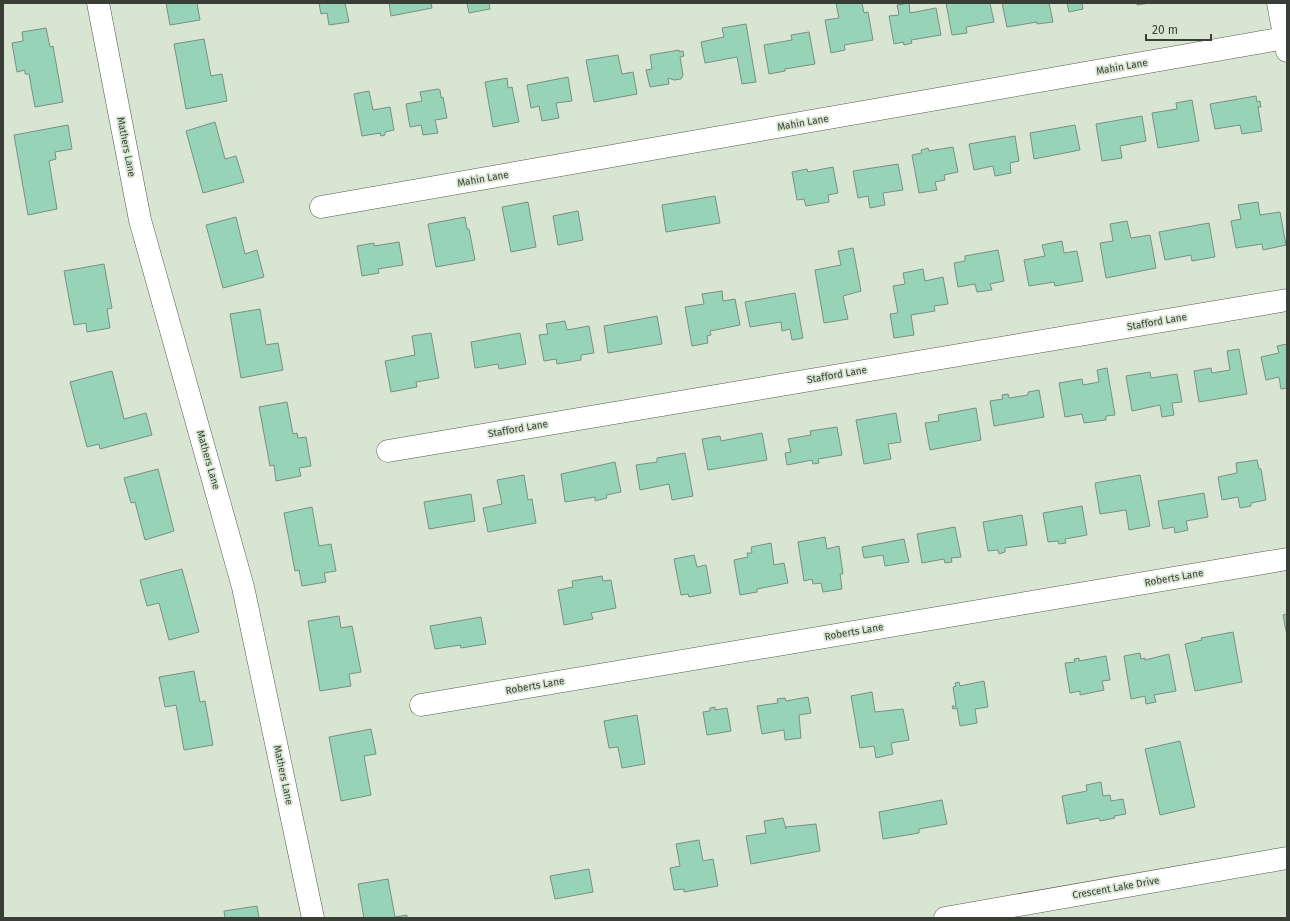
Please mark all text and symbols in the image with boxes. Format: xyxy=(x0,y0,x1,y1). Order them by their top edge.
scale bar xyxy=(1146,16,1211,42)
text: 20 m xyxy=(1152,23,1178,37)
street label: Mahin Lane xyxy=(1095,57,1149,77)
street label: Mahin Lane xyxy=(776,113,830,133)
street label: Mathers Lane xyxy=(114,116,138,178)
street label: Mahin Lane xyxy=(456,169,510,189)
street label: Stafford Lane xyxy=(1126,311,1188,333)
street label: Stafford Lane xyxy=(806,364,868,386)
street label: Stafford Lane xyxy=(487,418,549,440)
street label: Mathers Lane xyxy=(194,429,222,491)
street label: Roberts Lane xyxy=(1144,567,1204,589)
street label: Roberts Lane xyxy=(824,621,884,643)
street label: Roberts Lane xyxy=(505,675,565,697)
street label: Mathers Lane xyxy=(271,744,295,806)
street label: Crescent Lake Drive xyxy=(1072,874,1160,902)

